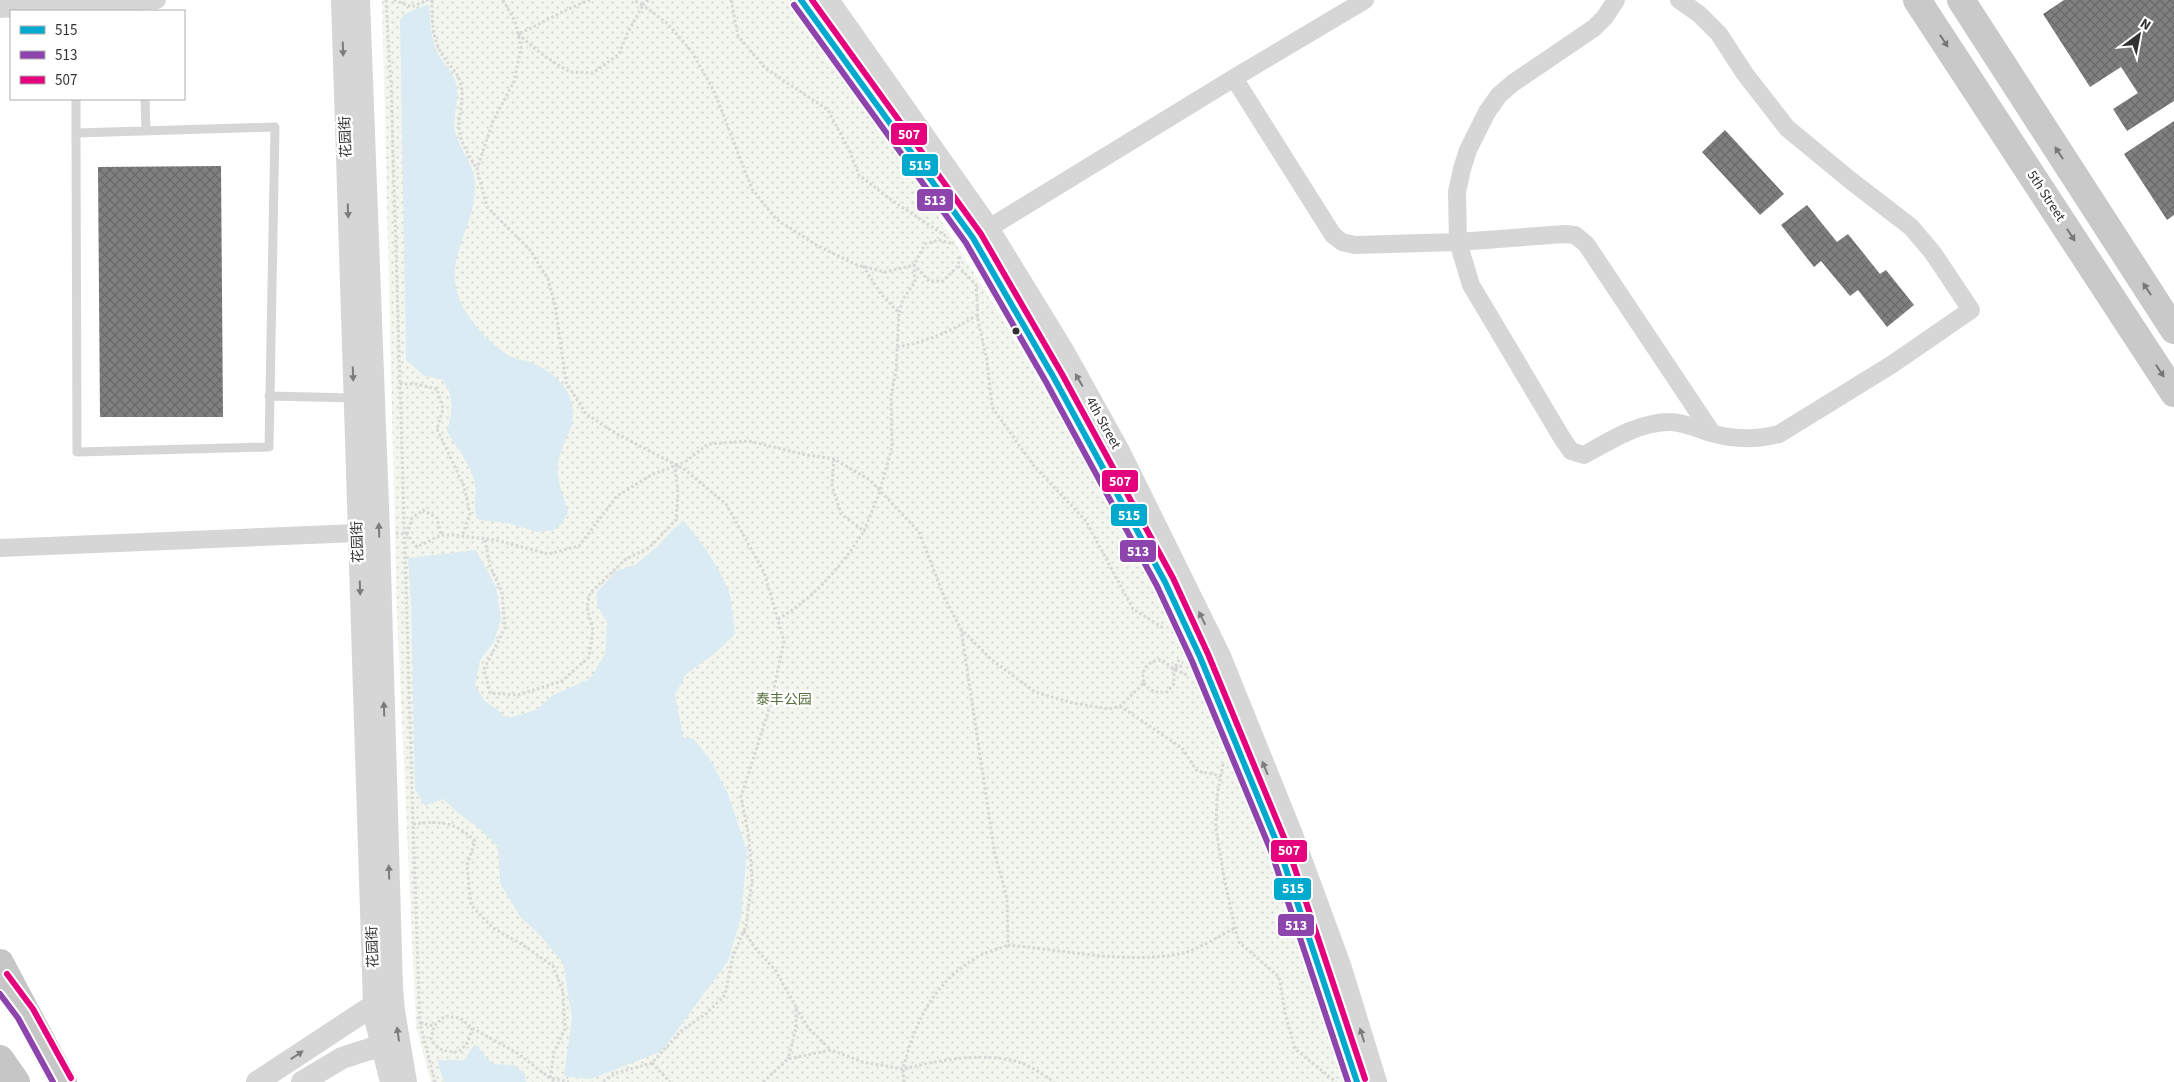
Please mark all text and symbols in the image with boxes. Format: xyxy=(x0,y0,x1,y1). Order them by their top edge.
legend xyxy=(10,10,185,100)
north arrow xyxy=(2114,10,2164,60)
text: N xyxy=(2136,14,2155,36)
text: 515 xyxy=(55,20,77,41)
one-way arrow xyxy=(1939,34,1949,47)
one-way arrow xyxy=(340,41,348,57)
text: 513 xyxy=(55,45,77,66)
text: 507 xyxy=(55,70,77,91)
street label: 花园街 xyxy=(335,116,357,158)
line badge: 507 xyxy=(890,122,928,146)
text: 507 xyxy=(898,125,920,145)
one-way arrow xyxy=(2055,146,2064,159)
line badge: 515 xyxy=(901,153,939,177)
text: 515 xyxy=(909,156,931,176)
street label: 5th Street xyxy=(2022,167,2070,226)
line badge: 513 xyxy=(916,188,954,212)
text: 513 xyxy=(924,191,946,211)
one-way arrow xyxy=(344,203,352,219)
one-way arrow xyxy=(2067,228,2076,242)
one-way arrow xyxy=(2142,283,2152,296)
unlabelled marker xyxy=(1011,326,1021,336)
one-way arrow xyxy=(2155,365,2165,378)
one-way arrow xyxy=(349,366,357,382)
one-way arrow xyxy=(1075,373,1084,387)
street label: 4th Street xyxy=(1080,393,1126,453)
line badge: 507 xyxy=(1101,469,1139,493)
text: 507 xyxy=(1109,472,1131,492)
line badge: 515 xyxy=(1110,503,1148,527)
text: 515 xyxy=(1118,506,1140,526)
street label: 花园街 xyxy=(347,521,369,563)
one-way arrow xyxy=(374,521,382,537)
line badge: 513 xyxy=(1119,539,1157,563)
text: 513 xyxy=(1127,542,1149,562)
one-way arrow xyxy=(356,581,364,597)
one-way arrow xyxy=(1197,611,1205,625)
park label: 泰丰公园 xyxy=(756,690,812,710)
one-way arrow xyxy=(380,701,388,717)
one-way arrow xyxy=(1260,760,1268,775)
line badge: 507 xyxy=(1270,839,1308,863)
text: 507 xyxy=(1278,841,1300,861)
one-way arrow xyxy=(385,864,393,880)
line badge: 515 xyxy=(1273,877,1312,901)
text: 515 xyxy=(1282,879,1304,899)
line badge: 513 xyxy=(1277,913,1315,937)
text: 513 xyxy=(1285,916,1307,936)
street label: 花园街 xyxy=(362,926,384,968)
one-way arrow xyxy=(393,1026,401,1042)
one-way arrow xyxy=(1357,1028,1365,1043)
one-way arrow xyxy=(291,1051,304,1060)

